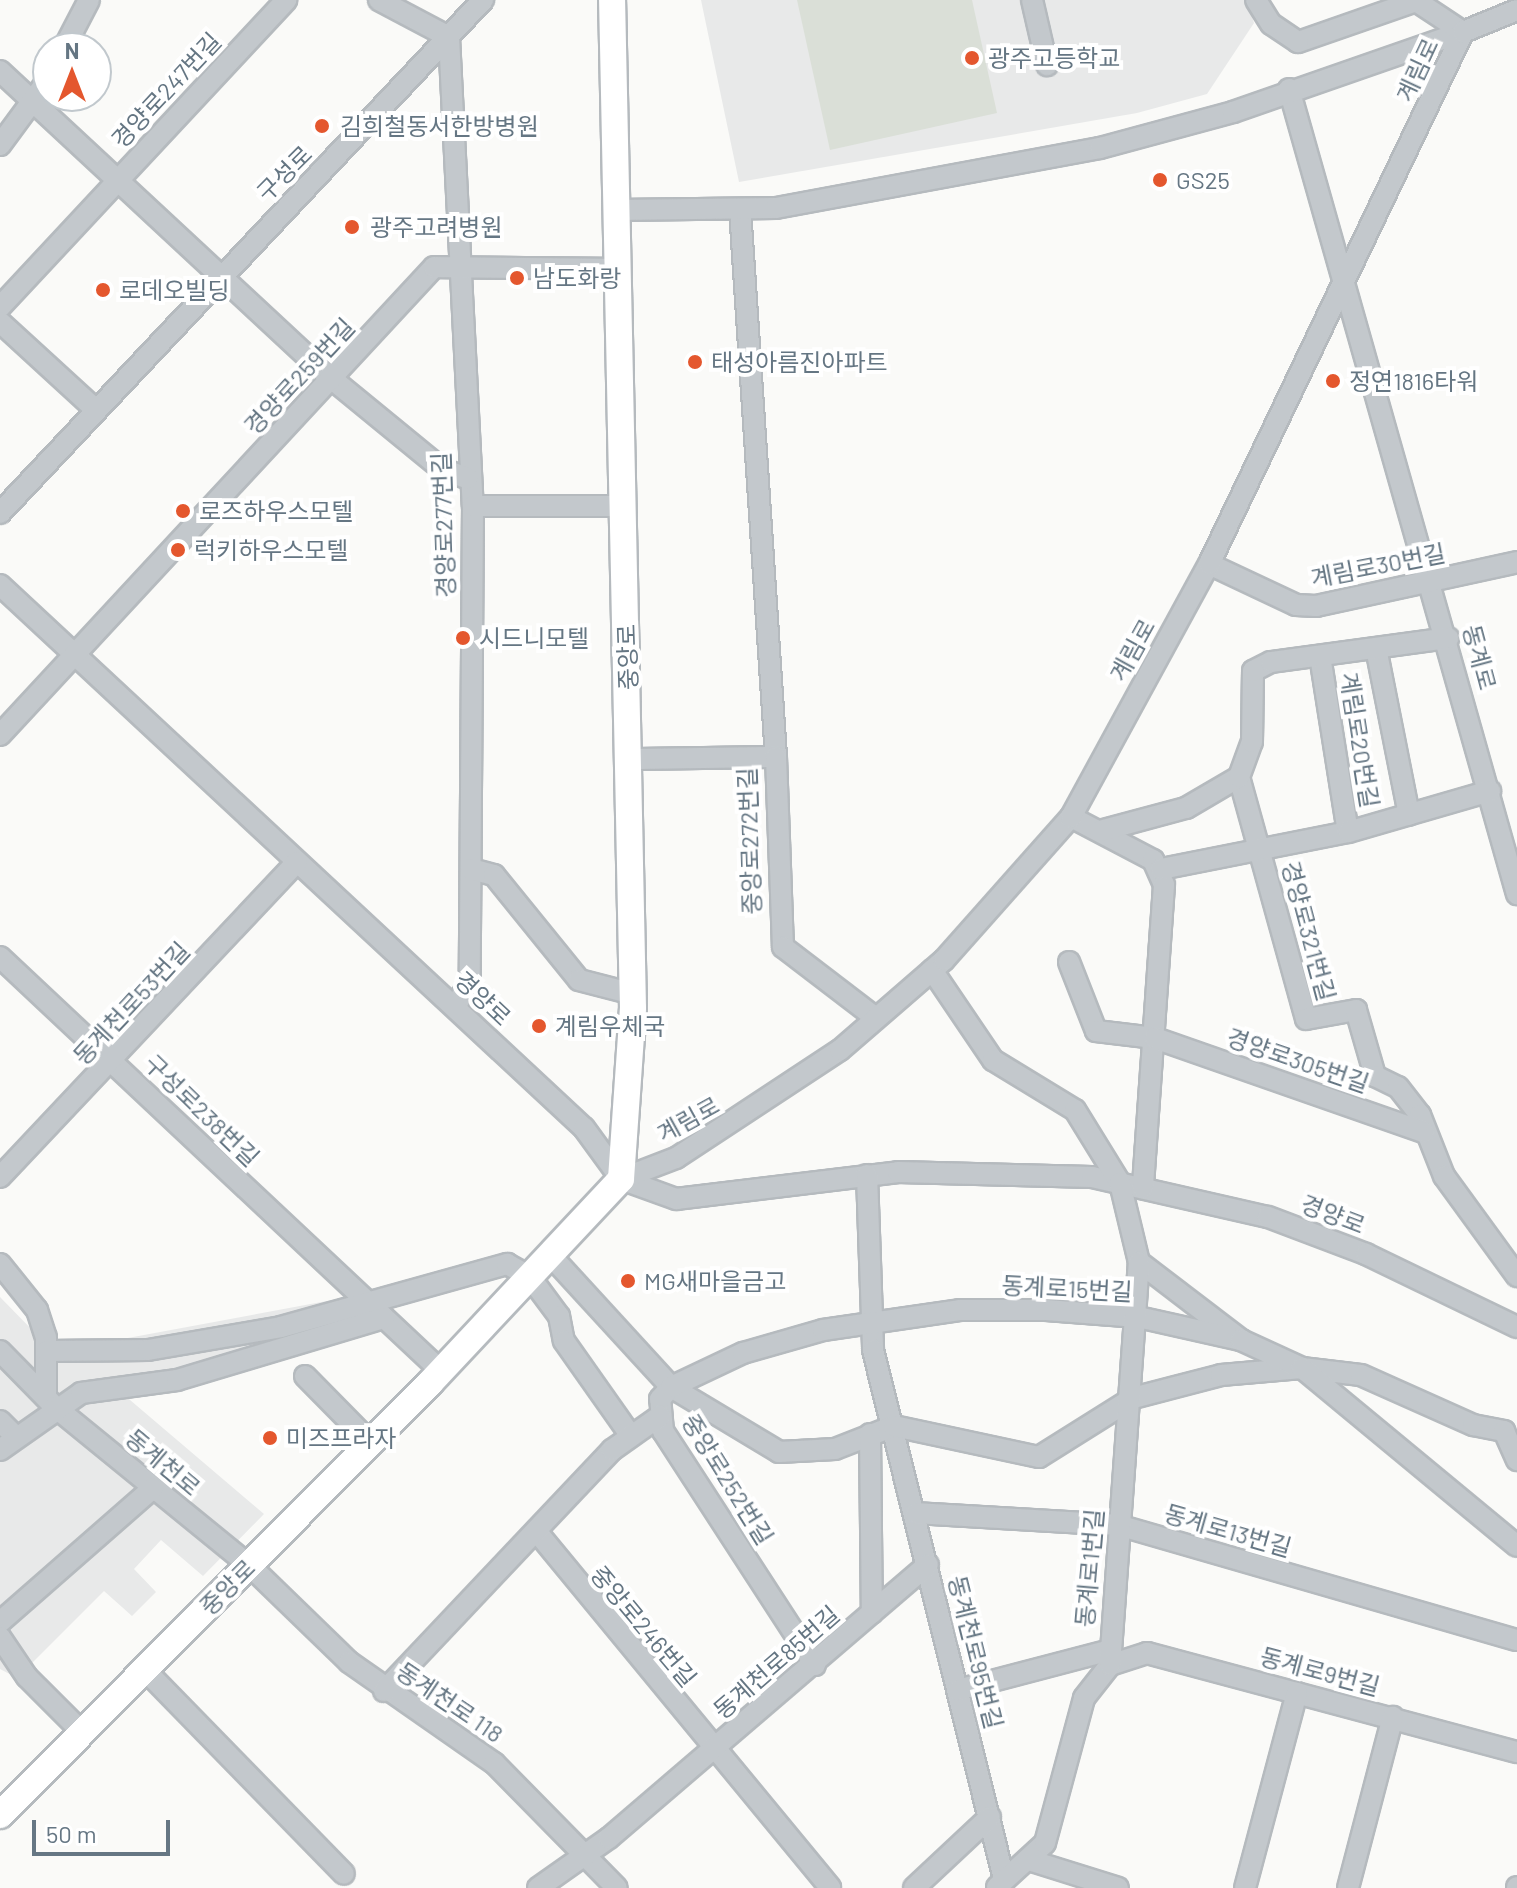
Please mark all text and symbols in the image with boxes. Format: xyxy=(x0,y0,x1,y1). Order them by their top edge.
street label: 경양로247번길 xyxy=(105,26,227,154)
north arrow xyxy=(32,32,112,112)
street label: 계림로 xyxy=(1390,34,1444,106)
text: N xyxy=(65,37,79,63)
place label: 광주고등학교 xyxy=(988,44,1120,72)
marker: 광주고등학교 xyxy=(963,49,981,67)
place label: 김희철동서한방병원 xyxy=(340,112,539,140)
marker: 김희철동서한방병원 xyxy=(311,115,333,137)
street label: 구성로 xyxy=(250,139,318,207)
place label: GS25 xyxy=(1176,166,1230,194)
marker: GS25 xyxy=(1151,171,1169,189)
place label: 광주고려병원 xyxy=(370,213,502,241)
marker: 광주고려병원 xyxy=(341,216,363,238)
place label: 남도화랑 xyxy=(533,264,621,292)
marker: 남도화랑 xyxy=(508,269,526,287)
place label: 로데오빌딩 xyxy=(119,276,229,304)
marker: 로데오빌딩 xyxy=(94,281,112,299)
street label: 경양로259번길 xyxy=(238,312,360,440)
place label: 태성아름진아파트 xyxy=(711,348,888,376)
marker: 태성아름진아파트 xyxy=(686,353,704,371)
place label: 정연1816타워 xyxy=(1349,367,1478,395)
marker: 정연1816타워 xyxy=(1324,372,1342,390)
street label: 경양로277번길 xyxy=(426,452,460,598)
place label: 로즈하우스모텔 xyxy=(199,497,354,525)
marker: 로즈하우스모텔 xyxy=(174,502,192,520)
place label: 럭키하우스모텔 xyxy=(194,536,349,564)
street label: 계림로30번길 xyxy=(1308,538,1448,592)
marker: 럭키하우스모텔 xyxy=(169,541,187,559)
street label: 계림로 xyxy=(1103,614,1161,686)
street label: 동계로 xyxy=(1458,621,1502,693)
street label: 중앙로 xyxy=(611,623,643,691)
place label: 시드니모텔 xyxy=(479,624,589,652)
marker: 시드니모텔 xyxy=(454,629,472,647)
street label: 계림로20번길 xyxy=(1335,670,1385,810)
street label: 중앙로272번길 xyxy=(732,767,766,915)
street label: 경양로321번길 xyxy=(1276,858,1342,1004)
street label: 동계천로53번길 xyxy=(67,936,195,1070)
street label: 경양로 xyxy=(449,965,517,1031)
place label: 계림우체국 xyxy=(555,1012,665,1040)
marker: 계림우체국 xyxy=(530,1017,548,1035)
street label: 경양로305번길 xyxy=(1223,1022,1373,1098)
street label: 구성로238번길 xyxy=(139,1048,265,1172)
street label: 계림로 xyxy=(652,1090,724,1148)
street label: 경양로 xyxy=(1297,1189,1369,1239)
place label: MG새마을금고 xyxy=(644,1267,786,1295)
street label: 동계로15번길 xyxy=(1001,1270,1133,1306)
marker: MG새마을금고 xyxy=(619,1272,637,1290)
street label: 중앙로252번길 xyxy=(676,1408,780,1550)
street label: 동계천로 xyxy=(120,1423,206,1501)
place label: 미즈프라자 xyxy=(286,1424,396,1452)
marker: 미즈프라자 xyxy=(261,1429,279,1447)
street label: 동계로13번길 xyxy=(1161,1498,1295,1562)
street label: 동계로1번길 xyxy=(1069,1508,1109,1628)
street label: 중앙로 xyxy=(193,1553,261,1621)
street label: 중앙로246번길 xyxy=(585,1560,703,1692)
street label: 동계천로95번길 xyxy=(943,1572,1009,1732)
street label: 동계천로85번길 xyxy=(707,1600,845,1724)
street label: 동계로9번길 xyxy=(1257,1641,1383,1701)
street label: 동계천로 118 xyxy=(391,1656,509,1748)
scale bar xyxy=(36,1804,174,1854)
text: 50 m xyxy=(46,1819,97,1848)

